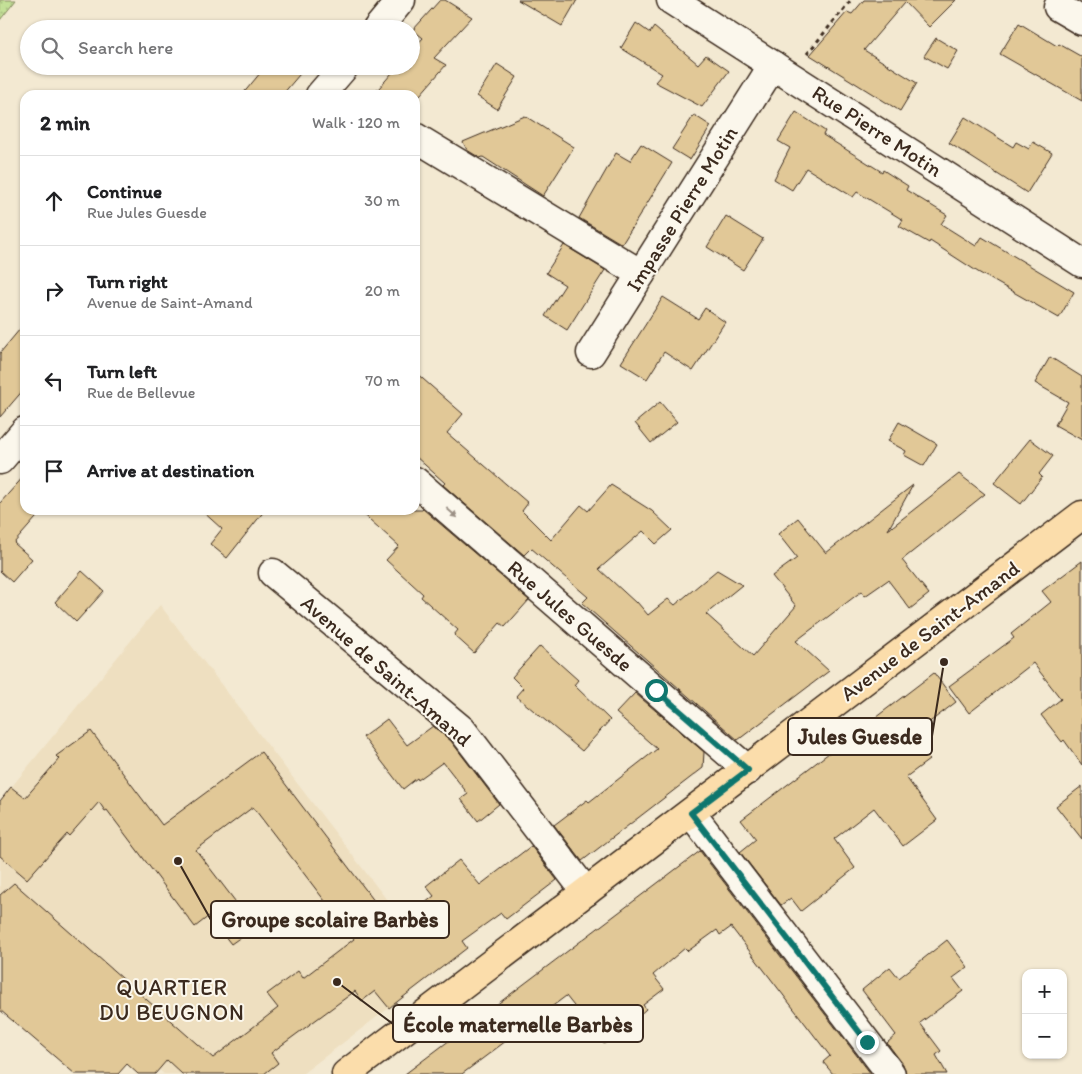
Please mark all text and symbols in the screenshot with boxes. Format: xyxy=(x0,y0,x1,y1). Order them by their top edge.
search box xyxy=(20,20,420,75)
icon: search xyxy=(38,34,66,62)
text: Search here xyxy=(78,36,173,59)
street label: Rue Pierre Motin xyxy=(808,79,947,182)
text: 2 min xyxy=(40,110,90,135)
text: Walk · 120 m xyxy=(312,113,400,132)
street label: Impasse Pierre Motin xyxy=(621,121,743,296)
text: Continue xyxy=(87,180,162,203)
icon: ahead xyxy=(40,187,68,215)
text: 30 m xyxy=(364,191,400,210)
text: Rue Jules Guesde xyxy=(87,203,207,222)
text: Turn right xyxy=(87,270,168,293)
icon: right xyxy=(40,277,68,305)
text: 20 m xyxy=(365,281,400,300)
text: Avenue de Saint-Amand xyxy=(87,293,253,312)
text: Turn left xyxy=(87,360,157,383)
icon: left xyxy=(40,367,68,395)
text: 70 m xyxy=(365,371,400,390)
text: Rue de Bellevue xyxy=(87,383,195,402)
icon: arrive xyxy=(40,457,68,485)
text: Arrive at destination xyxy=(87,459,254,482)
one-way arrow xyxy=(445,508,458,519)
street label: Rue Jules Guesde xyxy=(503,555,638,677)
street label: Avenue de Saint-Amand xyxy=(835,555,1024,706)
street label: Avenue de Saint-Amand xyxy=(296,590,477,751)
route start xyxy=(645,679,668,702)
callout: Jules Guesde xyxy=(788,718,932,755)
text: Jules Guesde xyxy=(797,723,922,750)
callout: Groupe scolaire Barbès xyxy=(211,901,449,938)
text: Groupe scolaire Barbès xyxy=(221,906,439,933)
map controls xyxy=(1022,969,1067,1059)
button: + xyxy=(1022,969,1067,1014)
district label: QUARTIER DU BEUGNON xyxy=(99,974,245,1026)
callout: École maternelle Barbès xyxy=(393,1005,643,1042)
text: École maternelle Barbès xyxy=(403,1011,633,1038)
button: − xyxy=(1022,1014,1067,1059)
route end xyxy=(856,1031,879,1054)

